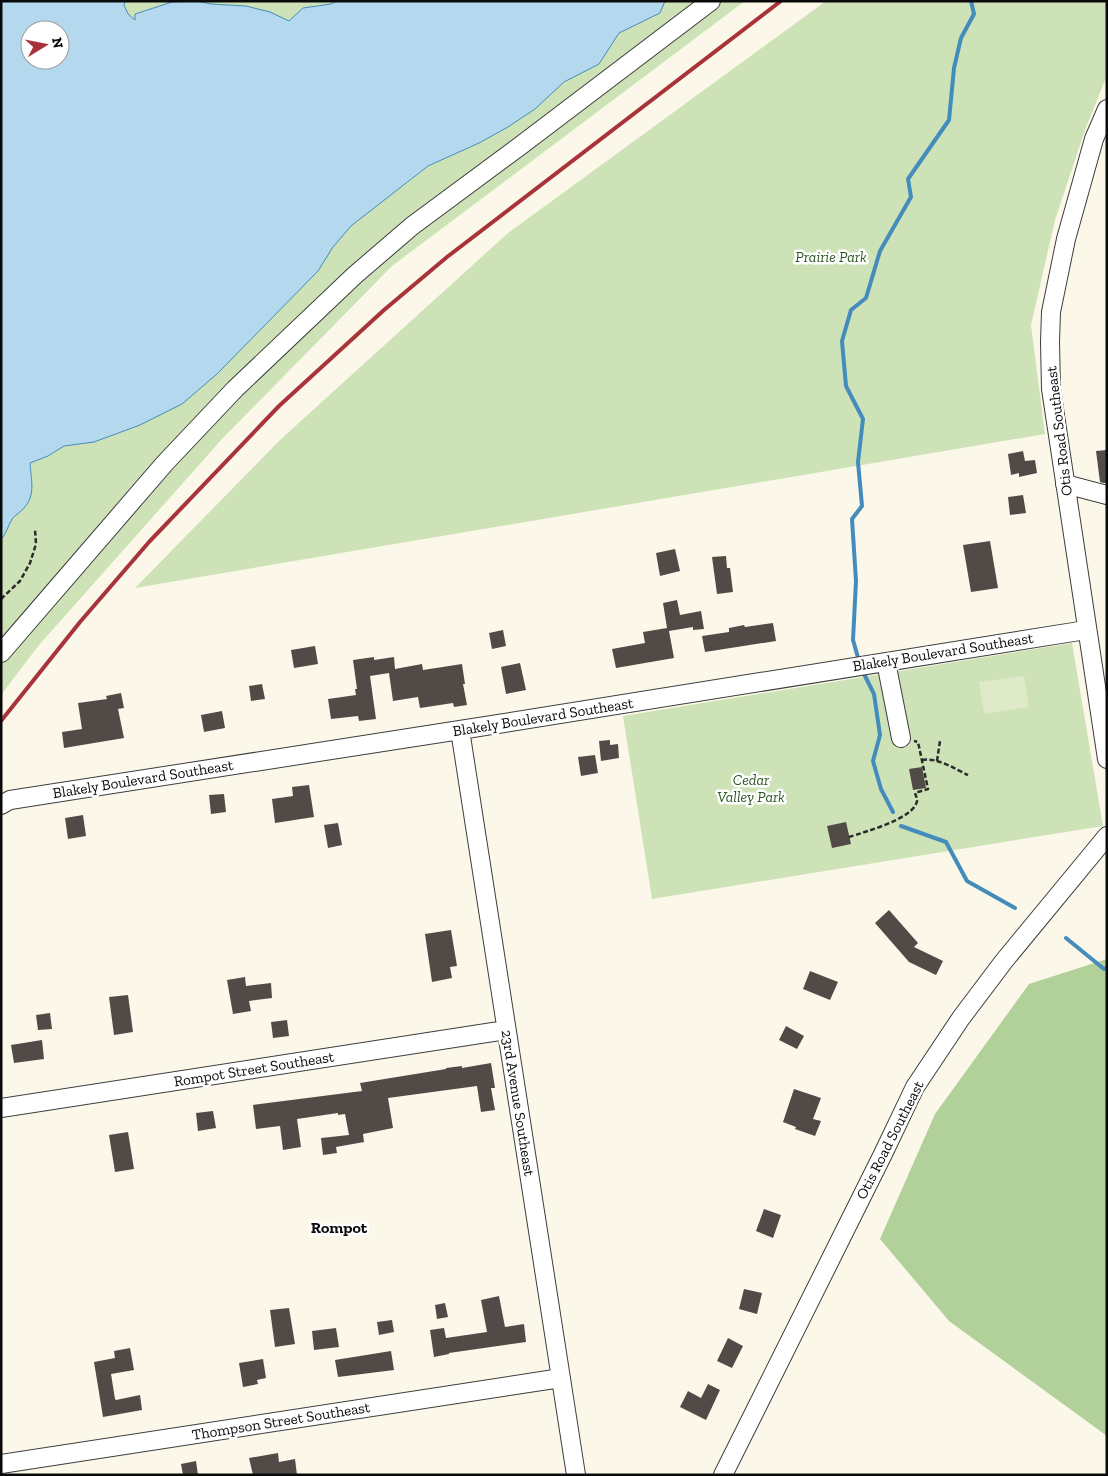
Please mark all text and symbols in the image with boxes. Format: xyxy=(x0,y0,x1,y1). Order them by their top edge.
north arrow xyxy=(20,20,70,70)
text: N xyxy=(48,36,67,50)
park label: Prairie Park xyxy=(795,248,867,266)
street label: Otis Road Southeast xyxy=(1042,365,1076,497)
street label: Blakely Boulevard Southeast xyxy=(851,629,1035,675)
street label: Blakely Boulevard Southeast xyxy=(451,694,635,740)
street label: Blakely Boulevard Southeast xyxy=(51,756,235,802)
park label: Cedar Valley Park xyxy=(717,771,785,806)
street label: 23rd Avenue Southeast xyxy=(498,1029,539,1178)
street label: Rompot Street Southeast xyxy=(173,1047,336,1091)
street label: Otis Road Southeast xyxy=(852,1077,928,1202)
district label: Rompot xyxy=(311,1218,368,1237)
street label: Thompson Street Southeast xyxy=(191,1398,372,1444)

